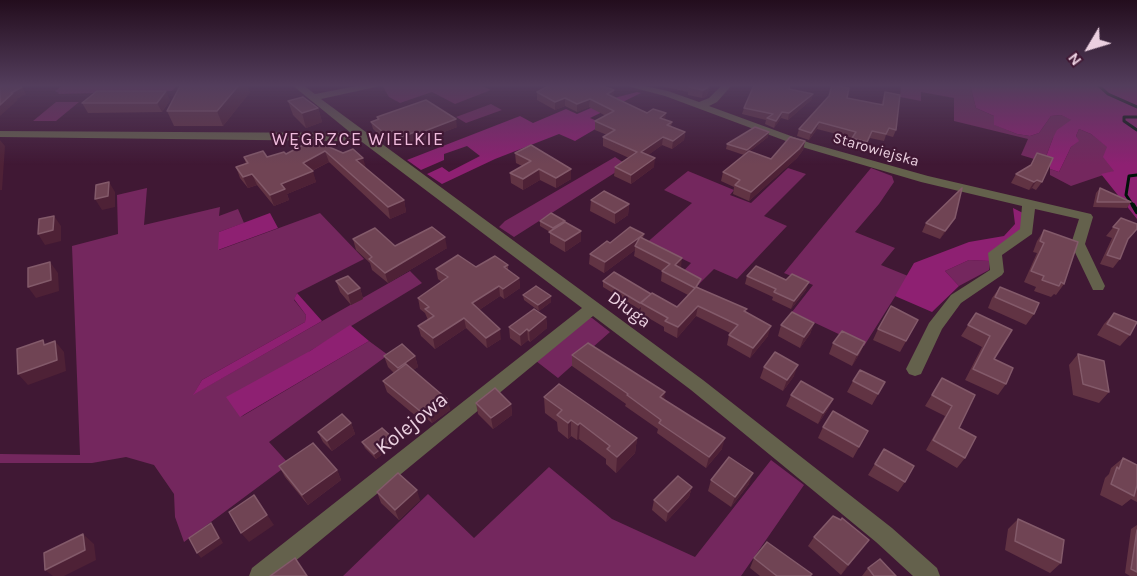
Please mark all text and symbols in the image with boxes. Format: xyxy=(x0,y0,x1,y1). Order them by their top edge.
north arrow xyxy=(1059,18,1119,78)
text: N xyxy=(1063,49,1085,70)
district label: WĘGRZCE WIELKIE xyxy=(271,129,445,151)
street label: Starowiejska xyxy=(831,129,921,171)
street label: Długa xyxy=(603,287,655,333)
street label: Kolejowa xyxy=(371,387,453,461)

